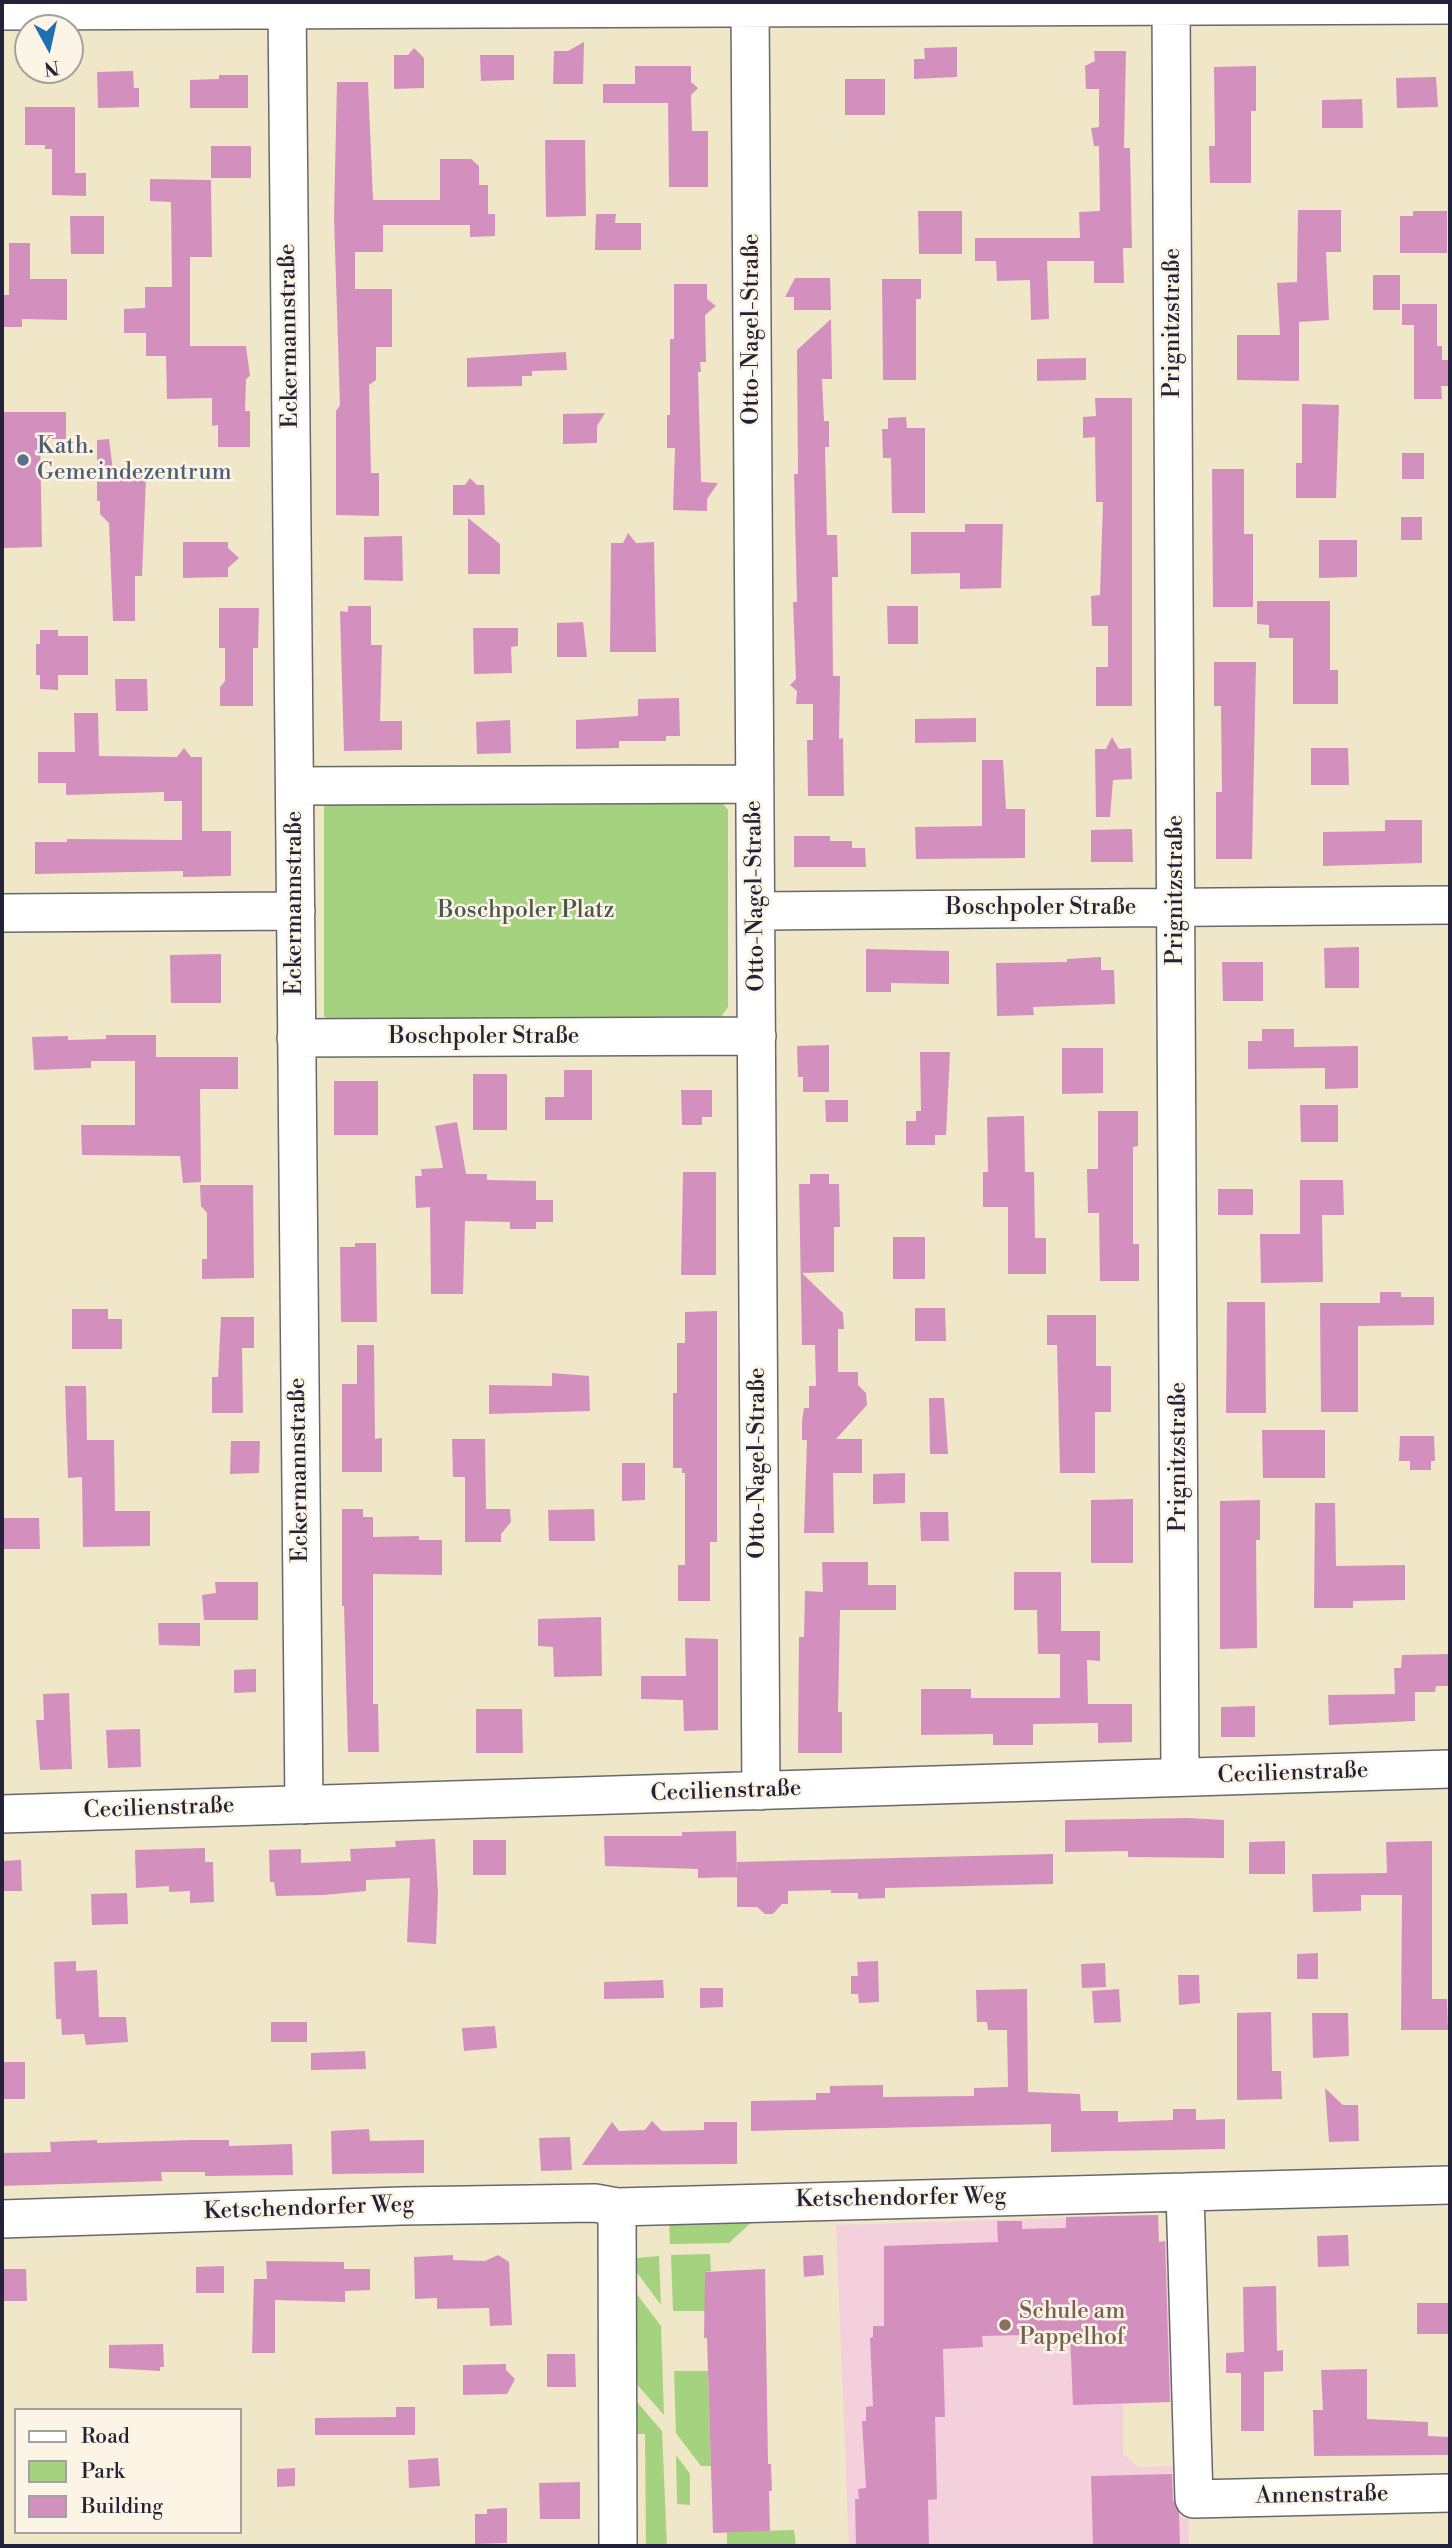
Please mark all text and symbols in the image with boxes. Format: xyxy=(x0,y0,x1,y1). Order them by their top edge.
north arrow xyxy=(14,14,84,84)
text: N xyxy=(43,55,61,81)
street label: Otto-Nagel-Straße xyxy=(738,233,766,425)
street label: Eckermannstraße xyxy=(275,243,305,429)
street label: Prignitzstraße xyxy=(1159,248,1187,398)
place label: Kath. Gemeindezentrum xyxy=(37,433,232,487)
marker: Kath. Gemeindezentrum xyxy=(15,452,31,468)
street label: Otto-Nagel-Straße xyxy=(741,800,771,992)
street label: Eckermannstraße xyxy=(281,811,309,995)
street label: Prignitzstraße xyxy=(1162,815,1190,965)
street label: Boschpoler Straße xyxy=(946,894,1136,922)
park label: Boschpoler Platz xyxy=(438,897,614,925)
street label: Boschpoler Straße xyxy=(389,1023,579,1051)
street label: Otto-Nagel-Straße xyxy=(744,1367,772,1559)
street label: Eckermannstraße xyxy=(285,1377,315,1563)
street label: Prignitzstraße xyxy=(1165,1382,1193,1532)
street label: Cecilienstraße xyxy=(1217,1758,1369,1790)
street label: Cecilienstraße xyxy=(650,1776,802,1808)
street label: Cecilienstraße xyxy=(83,1793,235,1825)
street label: Ketschendorfer Weg xyxy=(796,2183,1006,2215)
street label: Ketschendorfer Weg xyxy=(203,2192,415,2226)
place label: Schule am Pappelhof xyxy=(1019,2298,1125,2352)
marker: Schule am Pappelhof xyxy=(997,2317,1013,2333)
legend xyxy=(14,2408,242,2534)
text: Road xyxy=(81,2424,130,2450)
text: Park xyxy=(81,2459,125,2485)
street label: Annenstraße xyxy=(1255,2481,1389,2511)
text: Building xyxy=(81,2494,163,2520)

